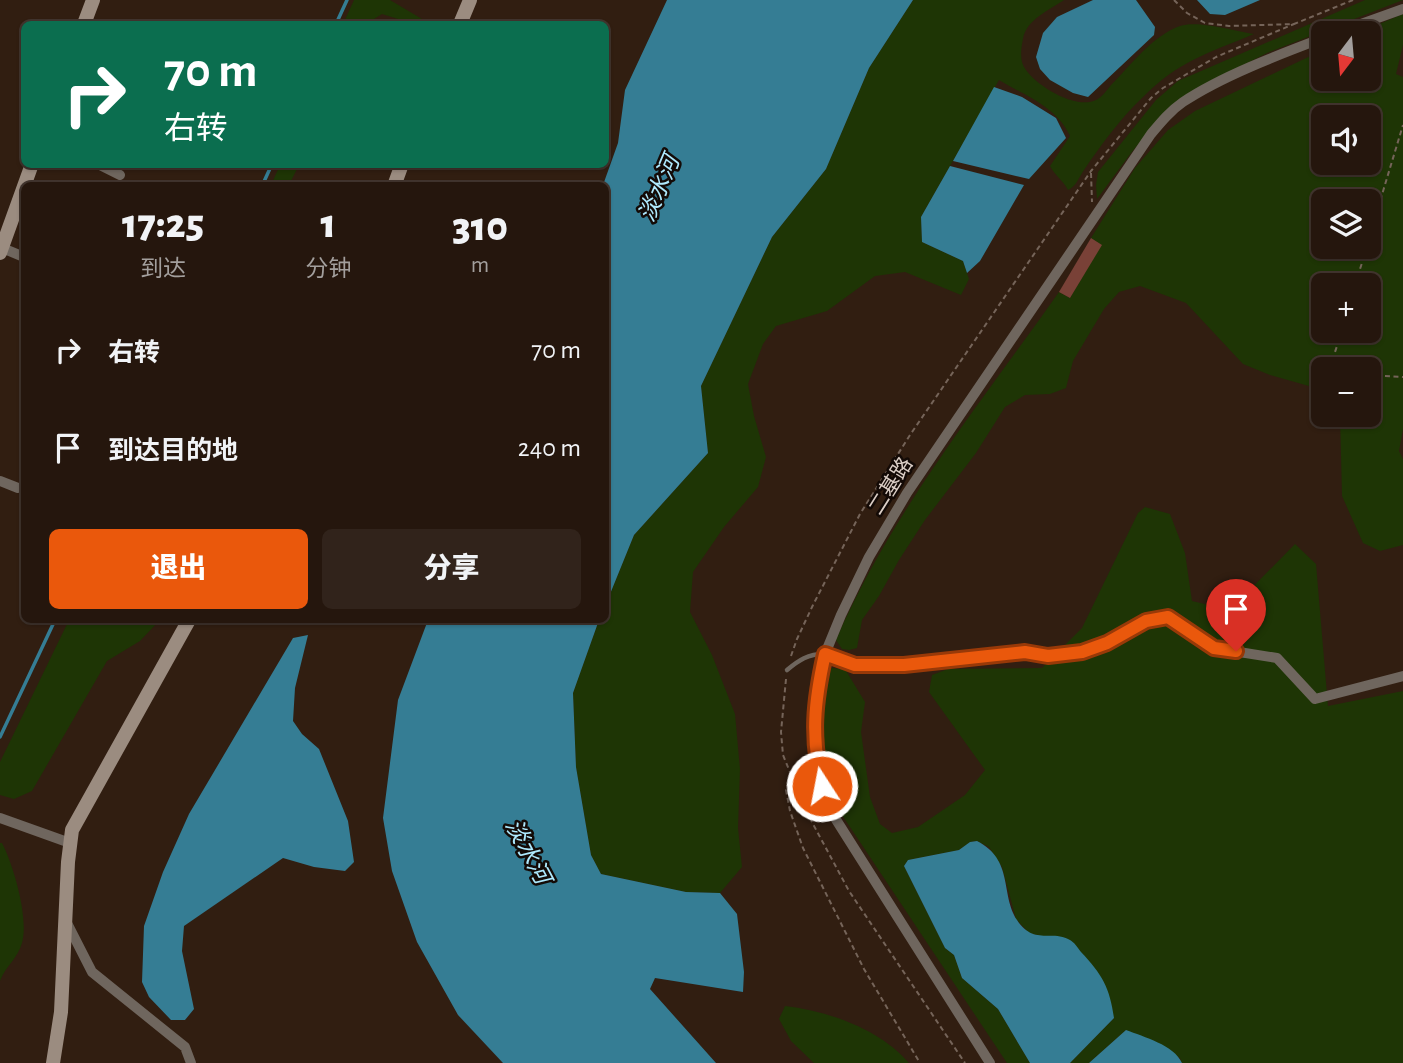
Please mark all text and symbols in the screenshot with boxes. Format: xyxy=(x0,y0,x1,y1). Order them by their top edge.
north arrow xyxy=(1311,21,1381,91)
map controls xyxy=(1311,21,1381,427)
text: 70 m xyxy=(164,47,258,96)
icon: right xyxy=(49,49,140,140)
button: sound xyxy=(1311,105,1381,175)
text: 右转 xyxy=(164,113,228,145)
water label: 淡水河 xyxy=(634,148,686,225)
button: layers xyxy=(1311,189,1381,259)
text: 17:25 xyxy=(122,203,204,245)
text: 1 xyxy=(320,203,336,245)
text: 310 xyxy=(452,206,508,248)
text: m xyxy=(471,254,489,277)
text: 到达 xyxy=(140,258,186,281)
text: 分钟 xyxy=(305,258,351,281)
button: + xyxy=(1311,273,1381,343)
icon: right xyxy=(49,331,87,369)
text: 70 m xyxy=(531,337,581,363)
text: 右转 xyxy=(108,340,160,366)
button: − xyxy=(1311,357,1381,427)
icon: arrive xyxy=(49,429,87,467)
text: 240 m xyxy=(518,435,581,461)
text: 到达目的地 xyxy=(108,438,238,464)
street label: 二基路 xyxy=(865,453,917,518)
button: 退出 xyxy=(49,529,308,609)
button: 分享 xyxy=(322,529,581,609)
pin xyxy=(1206,579,1266,651)
icon: arrive xyxy=(1217,590,1255,628)
position arrow xyxy=(785,749,859,823)
water label: 淡水河 xyxy=(501,815,557,891)

